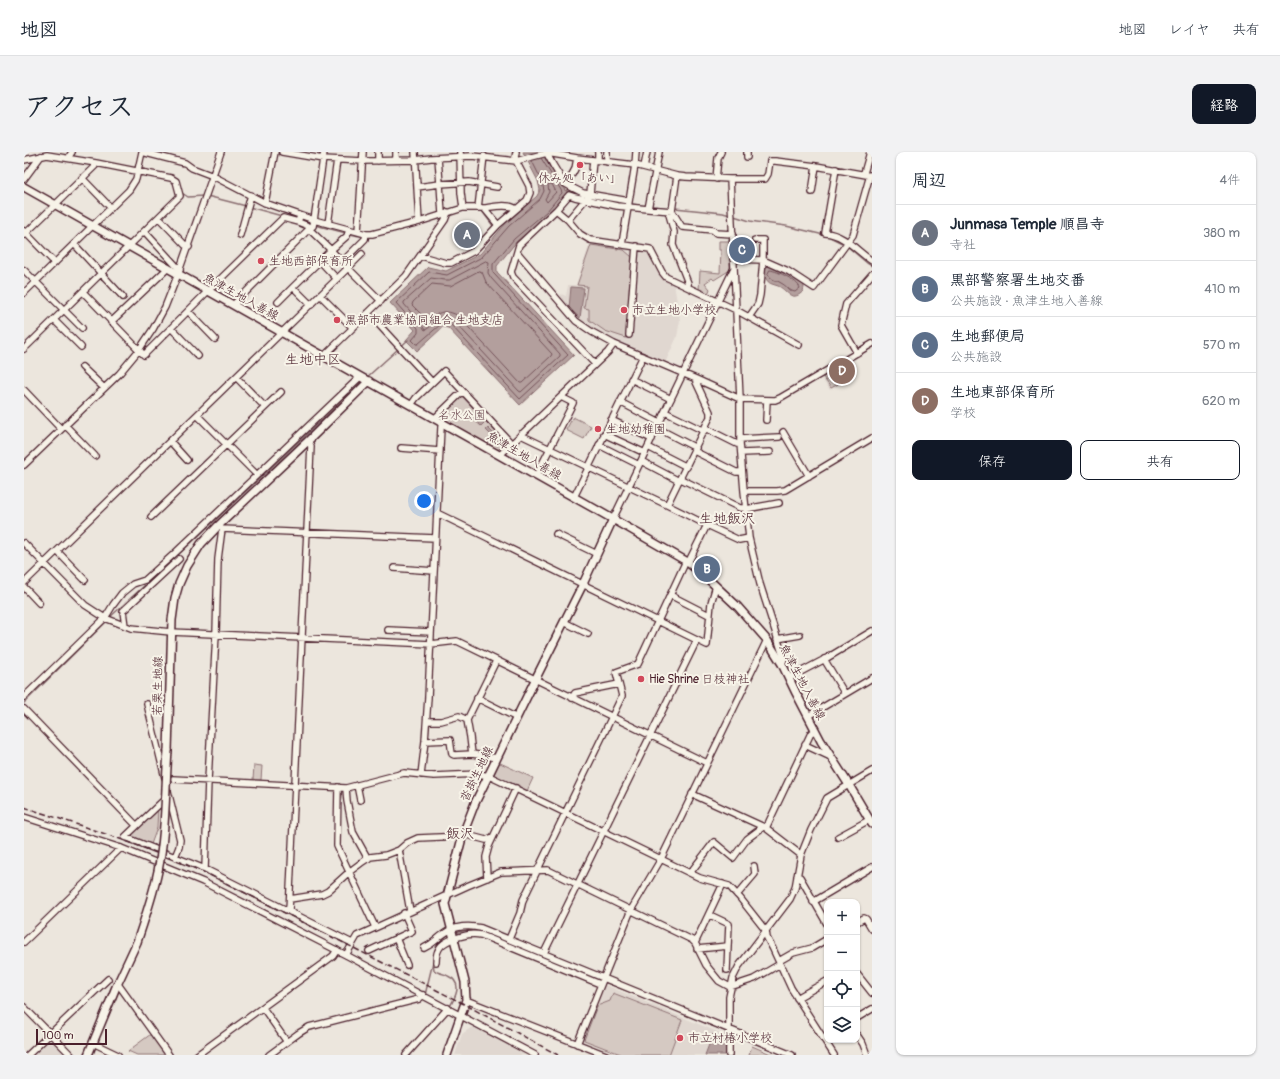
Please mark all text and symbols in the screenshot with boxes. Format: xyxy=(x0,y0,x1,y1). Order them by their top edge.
text: 地図 xyxy=(20,18,58,42)
text: 地図 xyxy=(1119,21,1147,38)
text: レイヤ xyxy=(1169,21,1210,38)
text: 共有 xyxy=(1232,21,1260,38)
button: 経路 xyxy=(1192,84,1256,124)
text: アクセス xyxy=(24,90,134,125)
marker: 休み処「あい」 xyxy=(575,160,585,170)
text: 周辺 xyxy=(912,170,946,191)
place label: 休み処「あい」 xyxy=(538,171,622,186)
text: 4件 xyxy=(1219,172,1240,188)
text: Junmasa Temple 順昌寺 xyxy=(950,215,1105,234)
pin: A xyxy=(454,220,480,250)
text: A xyxy=(921,225,929,241)
text: 380 m xyxy=(1203,225,1240,241)
pin: C xyxy=(729,235,755,265)
text: 寺社 xyxy=(950,237,976,253)
place label: 生地西部保育所 xyxy=(269,254,353,269)
marker: 生地西部保育所 xyxy=(256,256,266,266)
street label: 魚津生地入善線 xyxy=(201,270,281,324)
text: 黒部警察署生地交番 xyxy=(950,271,1085,290)
text: B xyxy=(921,281,929,297)
text: 410 m xyxy=(1204,281,1240,297)
text: 公共施設 · 魚津生地入善線 xyxy=(950,293,1103,309)
place label: 市立生地小学校 xyxy=(632,303,716,318)
marker: 市立生地小学校 xyxy=(619,305,629,315)
place label: 黒部市農業協同組合 生地支店 xyxy=(345,313,504,328)
marker: 黒部市農業協同組合 生地支店 xyxy=(332,315,342,325)
text: 生地郵便局 xyxy=(950,327,1025,346)
text: C xyxy=(921,337,929,353)
text: 570 m xyxy=(1203,337,1240,353)
text: 公共施設 xyxy=(950,349,1002,365)
district label: 生地中区 xyxy=(285,351,341,368)
pin: D xyxy=(829,356,855,386)
text: 生地東部保育所 xyxy=(950,383,1055,402)
text: D xyxy=(921,393,929,409)
text: 620 m xyxy=(1202,393,1240,409)
text: 学校 xyxy=(950,405,976,421)
park label: 名水公園 xyxy=(438,408,486,423)
place label: 生地幼稚園 xyxy=(606,422,666,437)
marker: 生地幼稚園 xyxy=(593,424,603,434)
street label: 魚津生地入善線 xyxy=(484,429,564,483)
button: 保存 xyxy=(912,440,1072,480)
button: 共有 xyxy=(1080,440,1240,480)
your location xyxy=(414,491,434,511)
district label: 生地飯沢 xyxy=(699,510,755,527)
pin: B xyxy=(694,554,720,584)
street label: 魚津生地入善線 xyxy=(776,641,828,723)
street label: 若栗生地線 xyxy=(150,656,166,716)
place label: Hie Shrine 日枝神社 xyxy=(649,672,750,687)
marker: Hie Shrine 日枝神社 xyxy=(636,674,646,684)
street label: 沓掛生地線 xyxy=(457,744,497,804)
district label: 飯沢 xyxy=(446,825,474,842)
map controls xyxy=(824,899,860,1043)
button: + xyxy=(824,899,860,935)
button: − xyxy=(824,935,860,971)
button: locate xyxy=(824,971,860,1007)
button: layers xyxy=(824,1007,860,1043)
scale bar xyxy=(36,1027,107,1046)
text: 100 m xyxy=(42,1029,73,1042)
place label: 市立村椿小学校 xyxy=(688,1031,772,1046)
marker: 市立村椿小学校 xyxy=(675,1033,685,1043)

